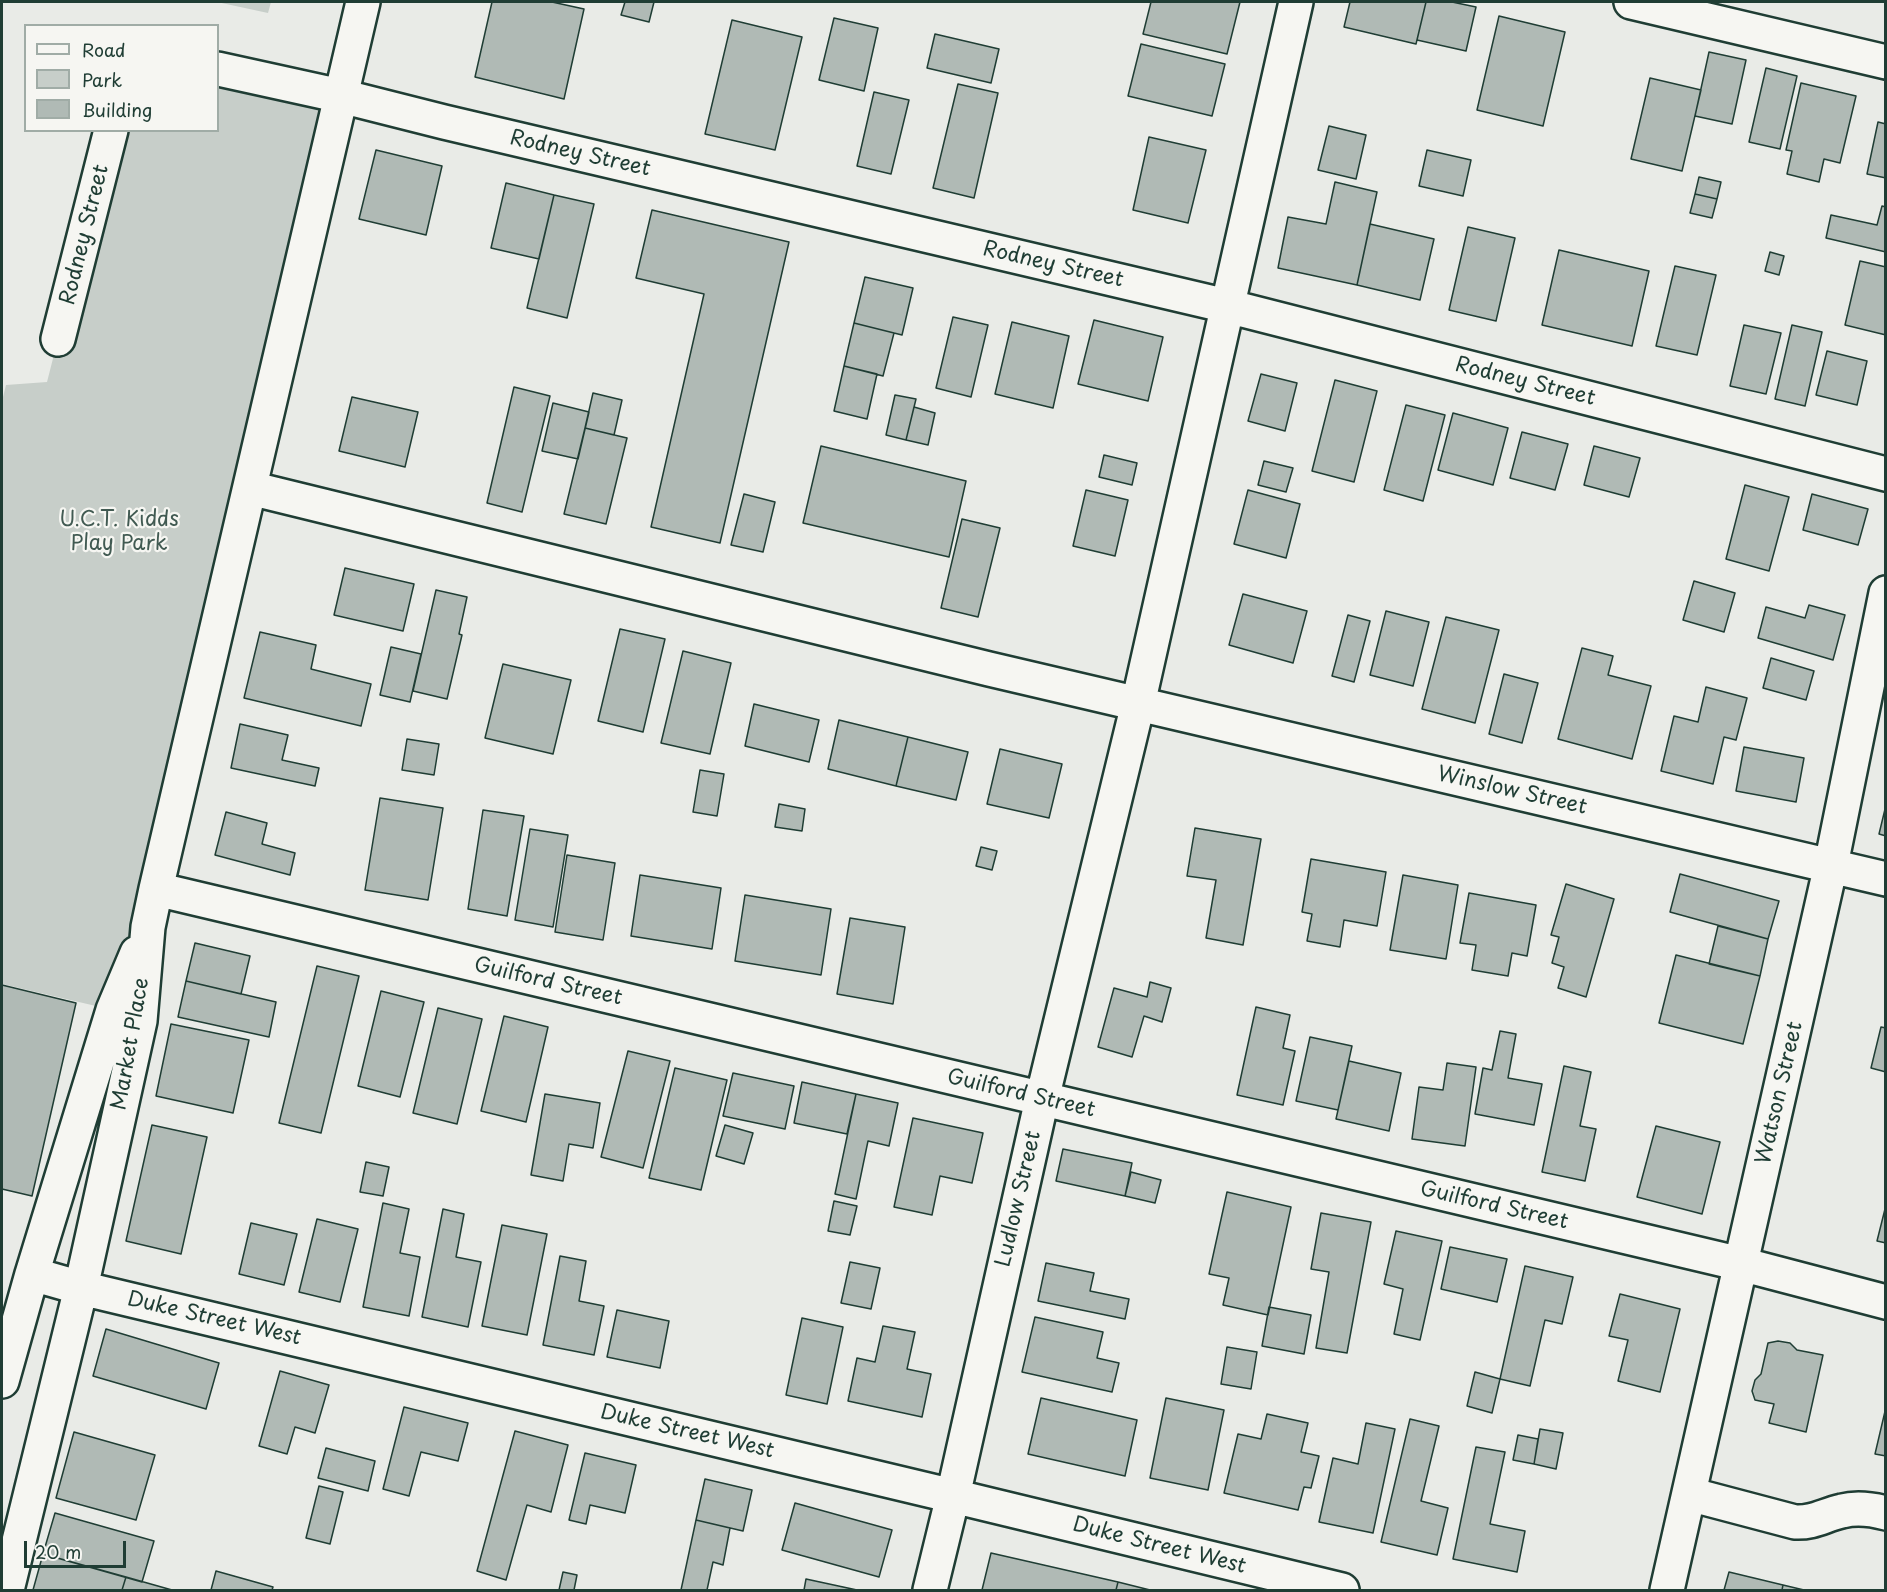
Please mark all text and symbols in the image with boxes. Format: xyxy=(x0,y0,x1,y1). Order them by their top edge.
legend xyxy=(24,24,219,132)
text: Road xyxy=(82,36,126,63)
text: Park xyxy=(82,66,122,93)
text: Building xyxy=(82,96,152,123)
street label: Rodney Street xyxy=(507,126,653,182)
street label: Rodney Street xyxy=(55,162,115,308)
street label: Rodney Street xyxy=(980,237,1126,293)
street label: Rodney Street xyxy=(1452,352,1598,412)
park label: U.C.T. Kidds Play Park xyxy=(59,507,179,557)
street label: Winslow Street xyxy=(1435,762,1589,820)
street label: Guilford Street xyxy=(472,953,624,1011)
street label: Market Place xyxy=(107,976,155,1112)
street label: Watson Street xyxy=(1751,1019,1809,1167)
street label: Guilford Street xyxy=(945,1065,1097,1123)
street label: Ludlow Street xyxy=(991,1128,1047,1270)
street label: Guilford Street xyxy=(1418,1177,1570,1235)
street label: Duke Street West xyxy=(125,1287,303,1351)
street label: Duke Street West xyxy=(598,1400,776,1464)
street label: Duke Street West xyxy=(1070,1512,1248,1580)
scale bar xyxy=(27,1529,129,1567)
text: 20 m xyxy=(35,1538,81,1565)

